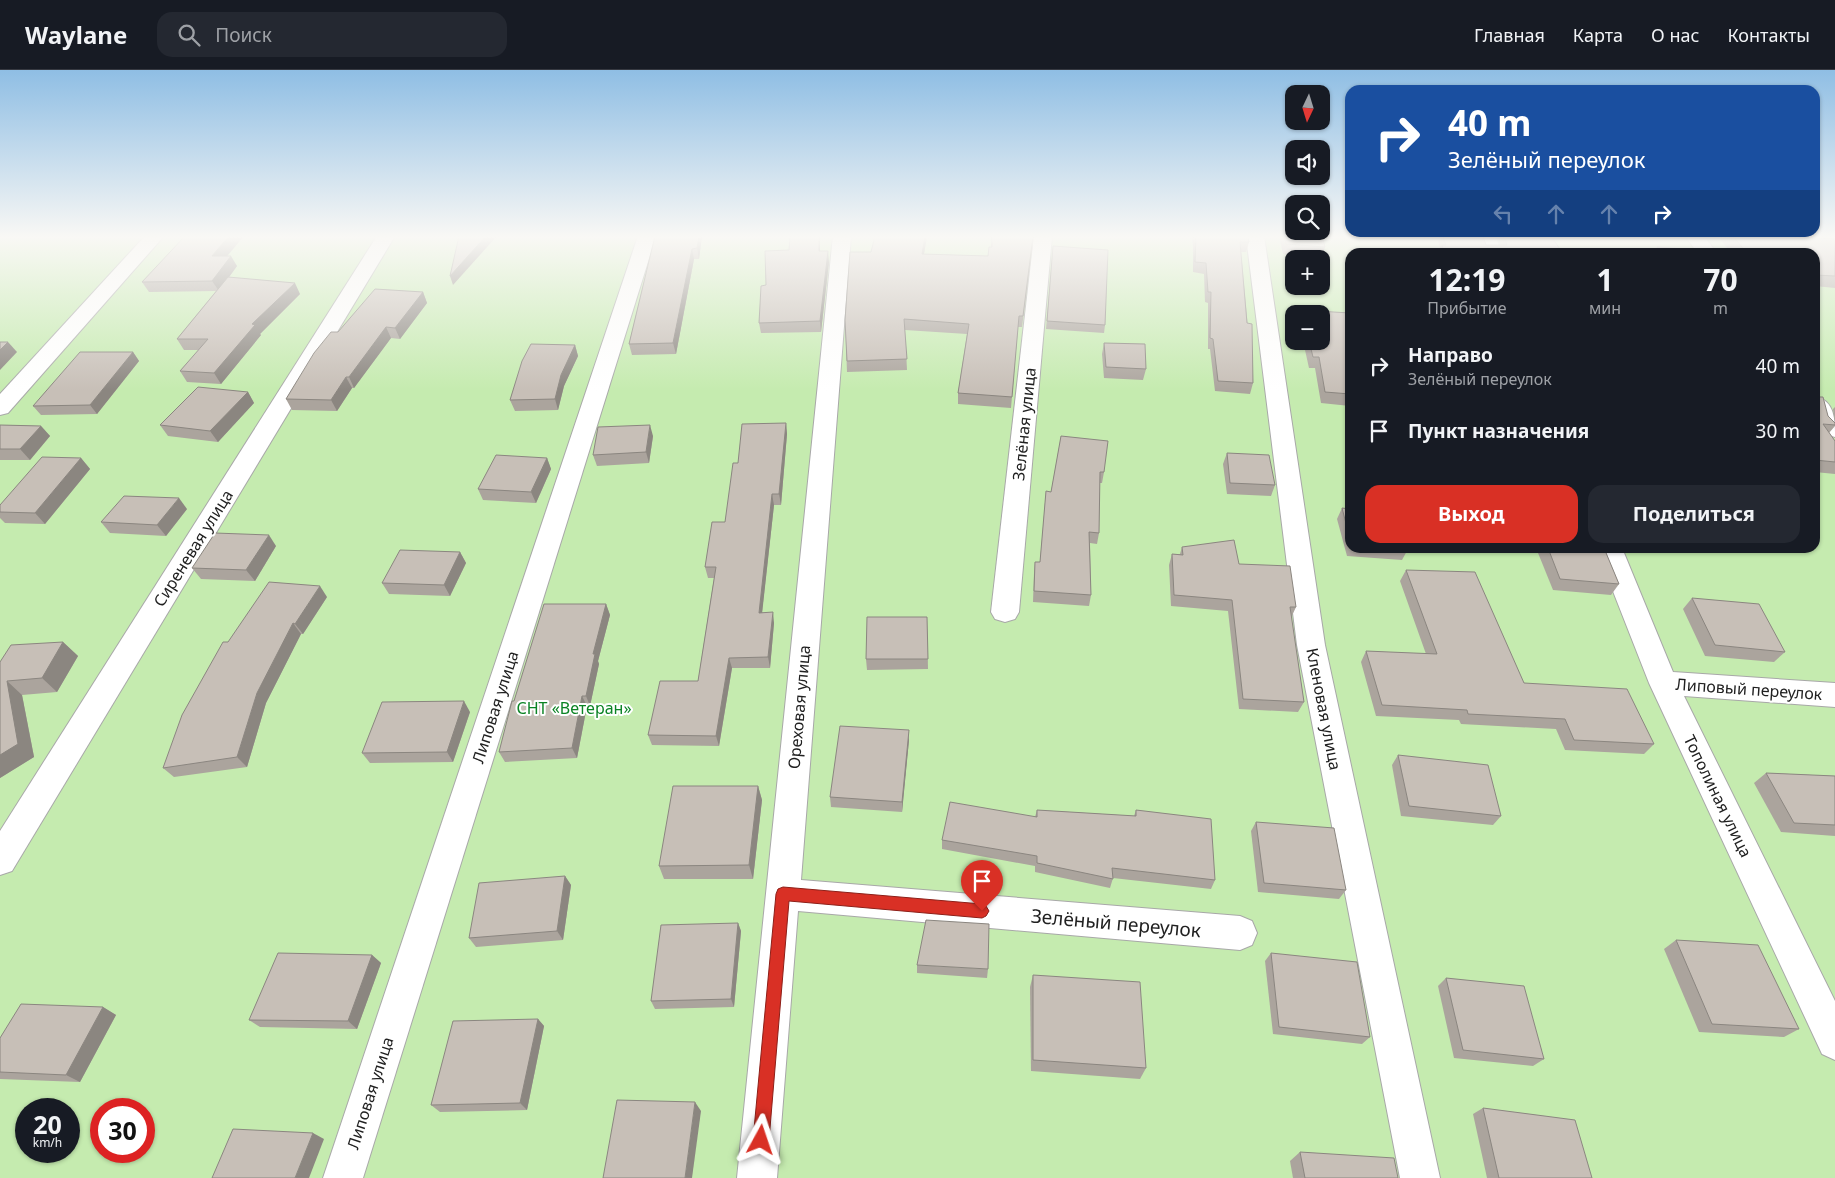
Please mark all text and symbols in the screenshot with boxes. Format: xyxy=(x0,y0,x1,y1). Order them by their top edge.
search box xyxy=(157,12,507,57)
text: Waylane xyxy=(25,18,127,51)
icon: search xyxy=(175,21,203,49)
text: Поиск xyxy=(215,22,272,48)
text: Главная xyxy=(1474,23,1545,47)
text: Карта xyxy=(1573,23,1623,47)
text: О нас xyxy=(1651,23,1699,47)
text: Контакты xyxy=(1727,23,1810,47)
north arrow xyxy=(1285,85,1330,130)
map controls xyxy=(1285,85,1330,350)
text: 40 m xyxy=(1448,99,1531,146)
icon: right xyxy=(1365,105,1430,170)
button: sound xyxy=(1285,140,1330,185)
text: Зелёный переулок xyxy=(1448,144,1646,174)
button: search xyxy=(1285,195,1330,240)
icon: left xyxy=(1489,200,1517,228)
icon: ahead xyxy=(1542,200,1570,228)
icon: ahead xyxy=(1595,200,1623,228)
icon: right xyxy=(1648,200,1676,228)
button: + xyxy=(1285,250,1330,295)
text: 12:19 xyxy=(1428,259,1506,300)
text: 1 xyxy=(1596,259,1614,300)
text: 70 xyxy=(1703,259,1738,300)
text: Прибытие xyxy=(1427,297,1507,319)
text: мин xyxy=(1589,297,1621,319)
text: m xyxy=(1713,297,1728,319)
button: − xyxy=(1285,305,1330,350)
text: Направо xyxy=(1408,342,1493,368)
icon: right xyxy=(1365,352,1393,380)
text: 40 m xyxy=(1756,353,1800,379)
street label: Зелёная улица xyxy=(1007,366,1041,482)
text: Зелёный переулок xyxy=(1408,368,1552,390)
icon: arrive xyxy=(1365,417,1393,445)
text: Пункт назначения xyxy=(1408,418,1589,444)
text: 30 m xyxy=(1756,418,1800,444)
street label: Сиреневая улица xyxy=(148,485,238,611)
button: Выход xyxy=(1365,485,1578,543)
button: Поделиться xyxy=(1588,485,1800,543)
street label: Ореховая улица xyxy=(783,644,815,770)
street label: Кленовая улица xyxy=(1301,646,1347,772)
street label: Липовая улица xyxy=(466,648,524,766)
street label: Липовый переулок xyxy=(1675,673,1824,705)
park label: СНТ «Ветеран» xyxy=(516,697,632,719)
street label: Тополиная улица xyxy=(1679,731,1757,861)
pin xyxy=(961,860,1003,911)
icon: arrive xyxy=(968,867,996,895)
street label: Зелёный переулок xyxy=(1030,903,1202,943)
street label: Липовая улица xyxy=(341,1034,399,1152)
speed limit sign: 30 xyxy=(90,1098,155,1163)
text: 20 xyxy=(33,1107,62,1141)
position arrow xyxy=(734,1113,786,1165)
text: km/h xyxy=(33,1134,62,1151)

